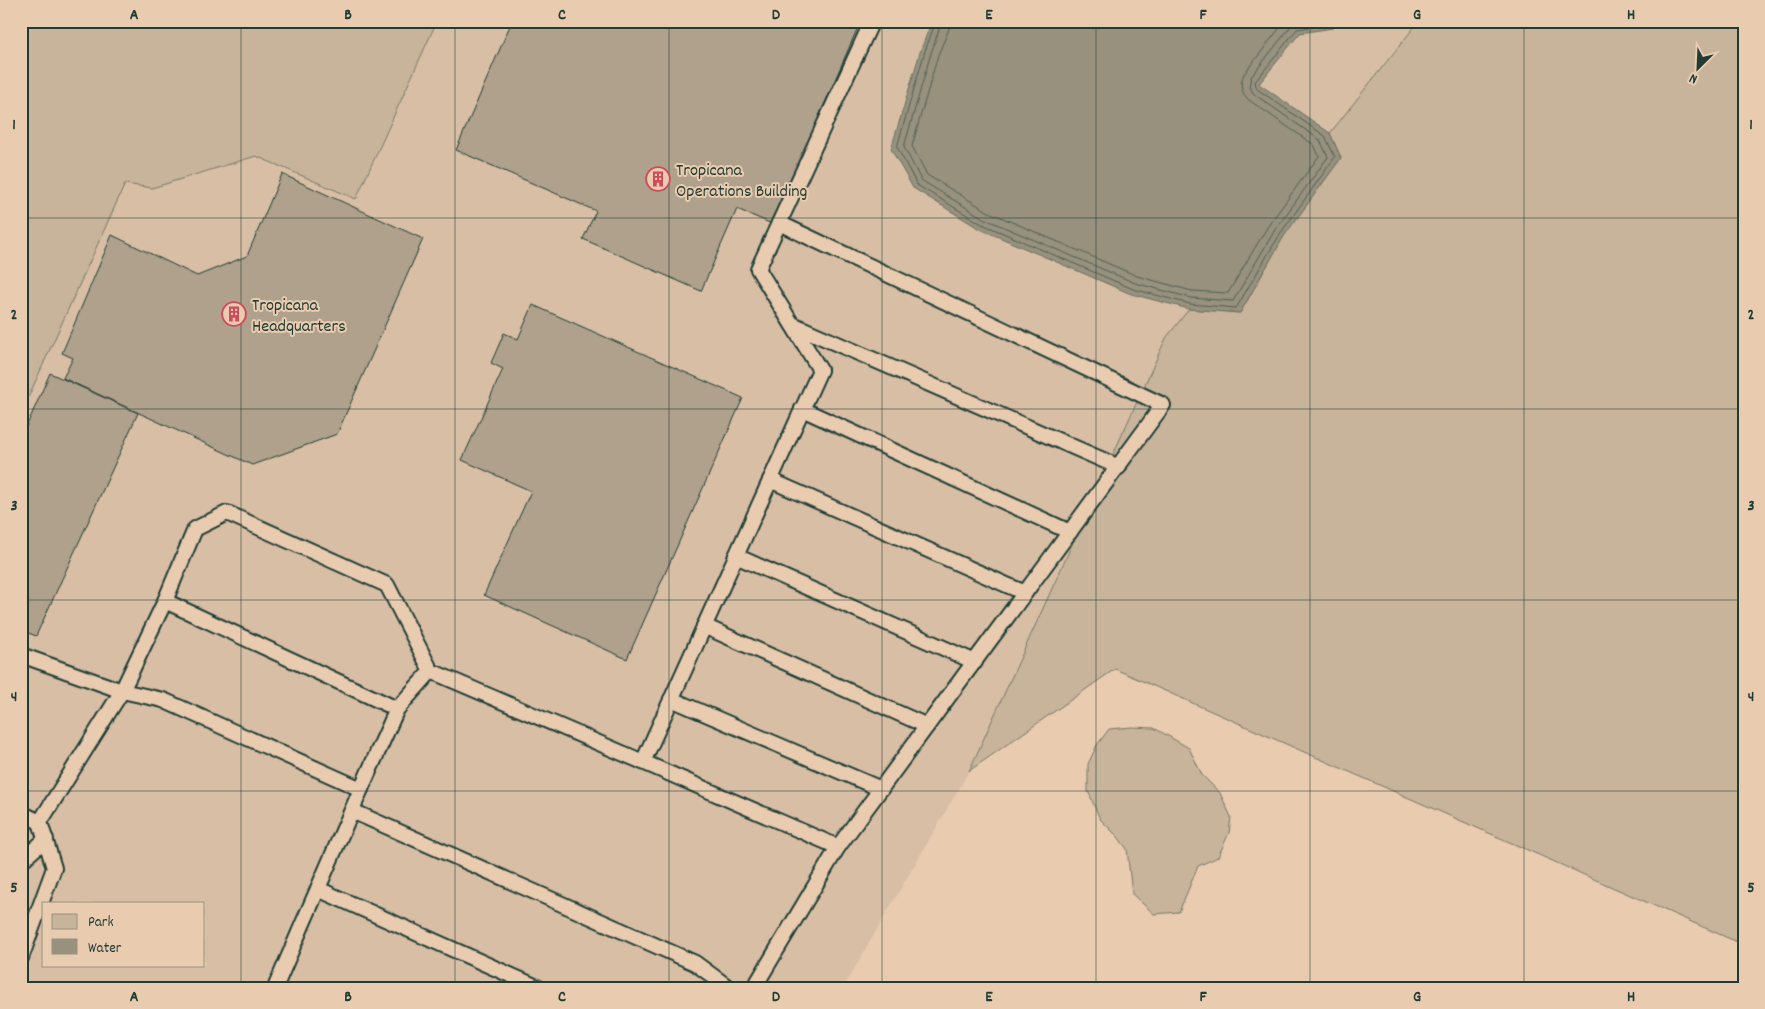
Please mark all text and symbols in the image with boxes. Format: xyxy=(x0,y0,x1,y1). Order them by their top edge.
text: A xyxy=(130,4,139,27)
text: B xyxy=(344,4,352,27)
text: C xyxy=(558,4,566,27)
text: D xyxy=(772,4,781,27)
text: E xyxy=(985,4,993,27)
text: F xyxy=(1199,4,1207,27)
text: G xyxy=(1413,4,1421,27)
text: H xyxy=(1627,4,1635,27)
north arrow xyxy=(1672,42,1722,92)
text: N xyxy=(1686,67,1701,89)
text: 1 xyxy=(12,114,16,137)
text: 1 xyxy=(1749,114,1753,137)
place label: Tropicana Operations Building xyxy=(676,159,808,205)
building icon: Tropicana Operations Building xyxy=(645,166,671,192)
place label: Tropicana Headquarters xyxy=(252,294,346,340)
building icon: Tropicana Headquarters xyxy=(221,301,247,327)
text: 2 xyxy=(11,304,18,327)
text: 2 xyxy=(1748,304,1755,327)
text: 3 xyxy=(10,495,18,518)
text: 3 xyxy=(1747,495,1755,518)
text: 4 xyxy=(11,686,17,709)
text: 4 xyxy=(1748,686,1754,709)
text: 5 xyxy=(10,877,18,900)
text: 5 xyxy=(1747,877,1755,900)
legend xyxy=(42,902,205,966)
text: Park xyxy=(88,912,114,934)
text: Water xyxy=(88,938,122,960)
text: A xyxy=(130,986,139,1009)
text: B xyxy=(344,986,352,1009)
text: C xyxy=(558,986,566,1009)
text: D xyxy=(772,986,781,1009)
text: E xyxy=(985,986,993,1009)
text: F xyxy=(1199,986,1207,1009)
text: G xyxy=(1413,986,1421,1009)
text: H xyxy=(1627,986,1635,1009)

